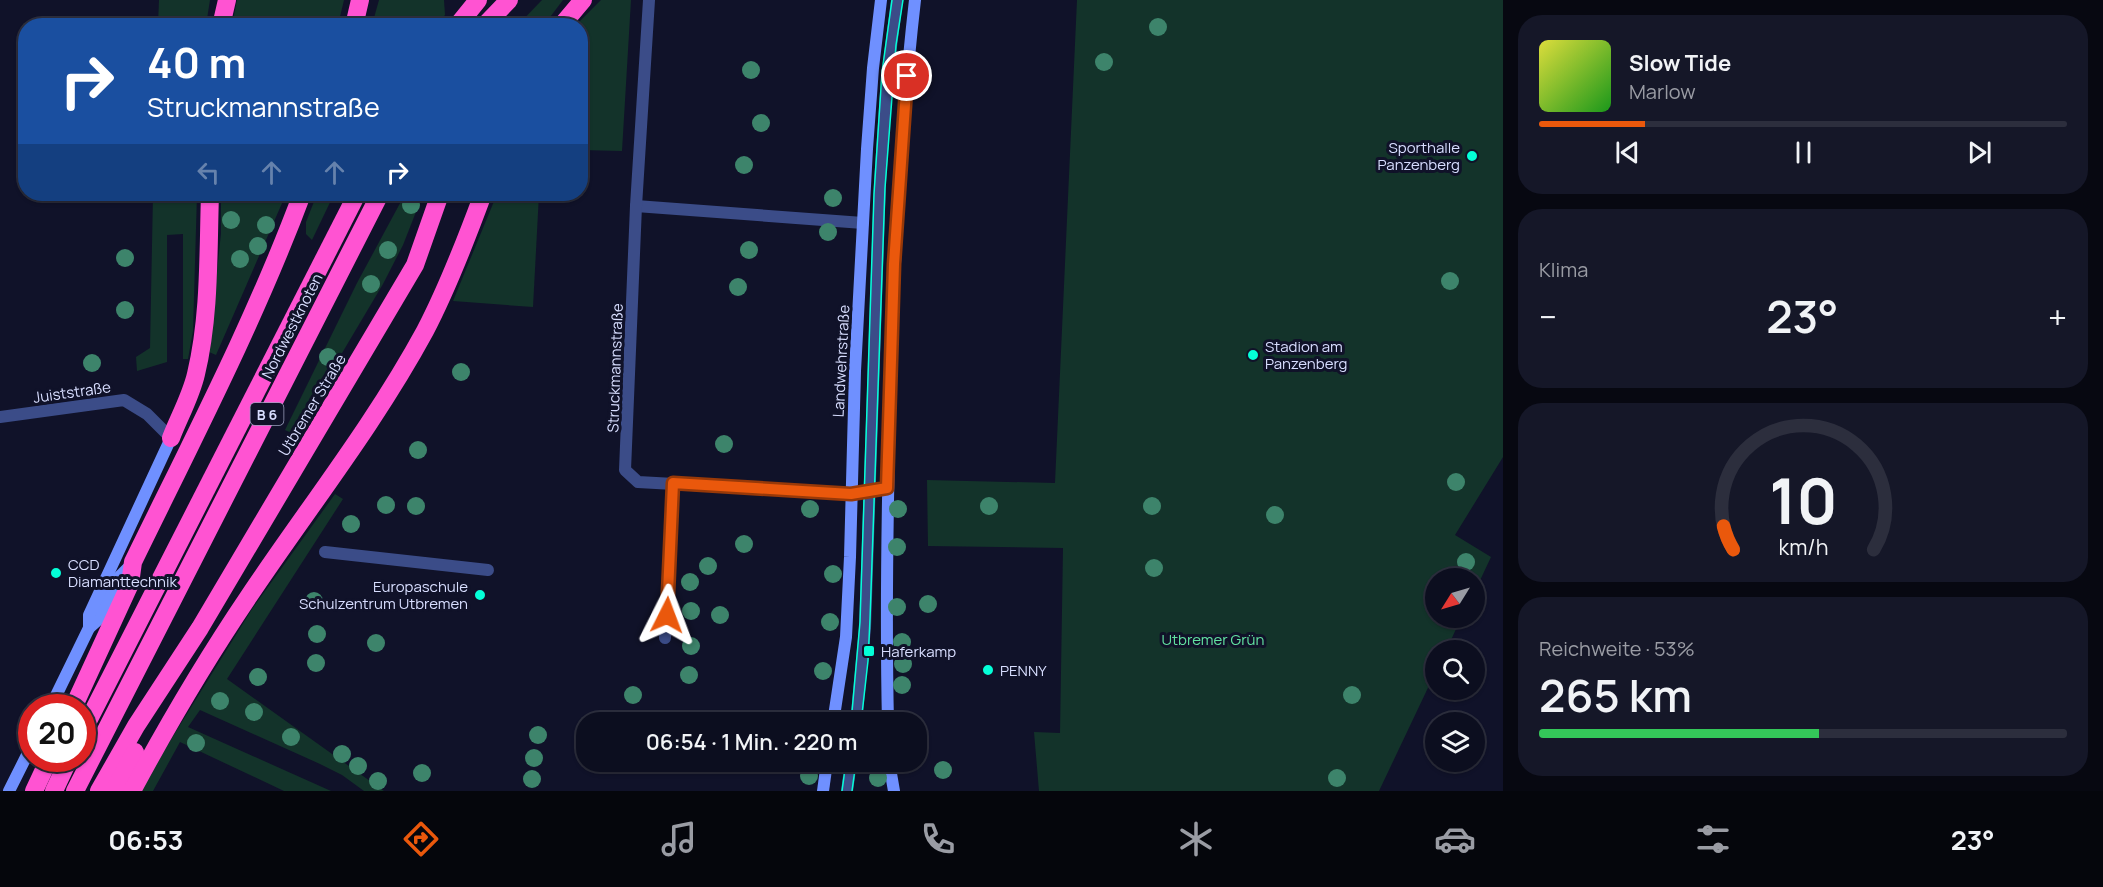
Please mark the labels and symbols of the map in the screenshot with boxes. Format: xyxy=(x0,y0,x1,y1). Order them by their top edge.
pin xyxy=(881,50,932,101)
place label: Sporthalle Panzenberg xyxy=(1378,137,1460,175)
marker: Sporthalle Panzenberg xyxy=(1465,149,1479,163)
street label: Nordwestknoten xyxy=(256,270,328,382)
street label: Struckmannstraße xyxy=(602,303,628,433)
street label: Landwehrstraße xyxy=(828,304,854,418)
place label: Stadion am Panzenberg xyxy=(1265,336,1347,374)
marker: Stadion am Panzenberg xyxy=(1246,348,1260,362)
street label: Utbremer Straße xyxy=(273,350,351,460)
street label: Juiststraße xyxy=(32,376,112,408)
road number: B 6 xyxy=(250,403,284,425)
place label: CCD Diamanttechnik xyxy=(68,554,177,592)
marker: CCD Diamanttechnik xyxy=(49,566,63,580)
north arrow xyxy=(1425,568,1485,628)
place label: Europaschule Schulzentrum Utbremen xyxy=(299,576,468,614)
position arrow xyxy=(635,583,699,647)
marker: Europaschule Schulzentrum Utbremen xyxy=(473,588,487,602)
park label: Utbremer Grün xyxy=(1162,629,1265,650)
place label: Haferkamp xyxy=(881,641,956,662)
marker: Haferkamp xyxy=(862,644,876,658)
place label: PENNY xyxy=(1000,660,1047,681)
marker: PENNY xyxy=(981,663,995,677)
speed limit sign: 20 xyxy=(18,694,96,772)

